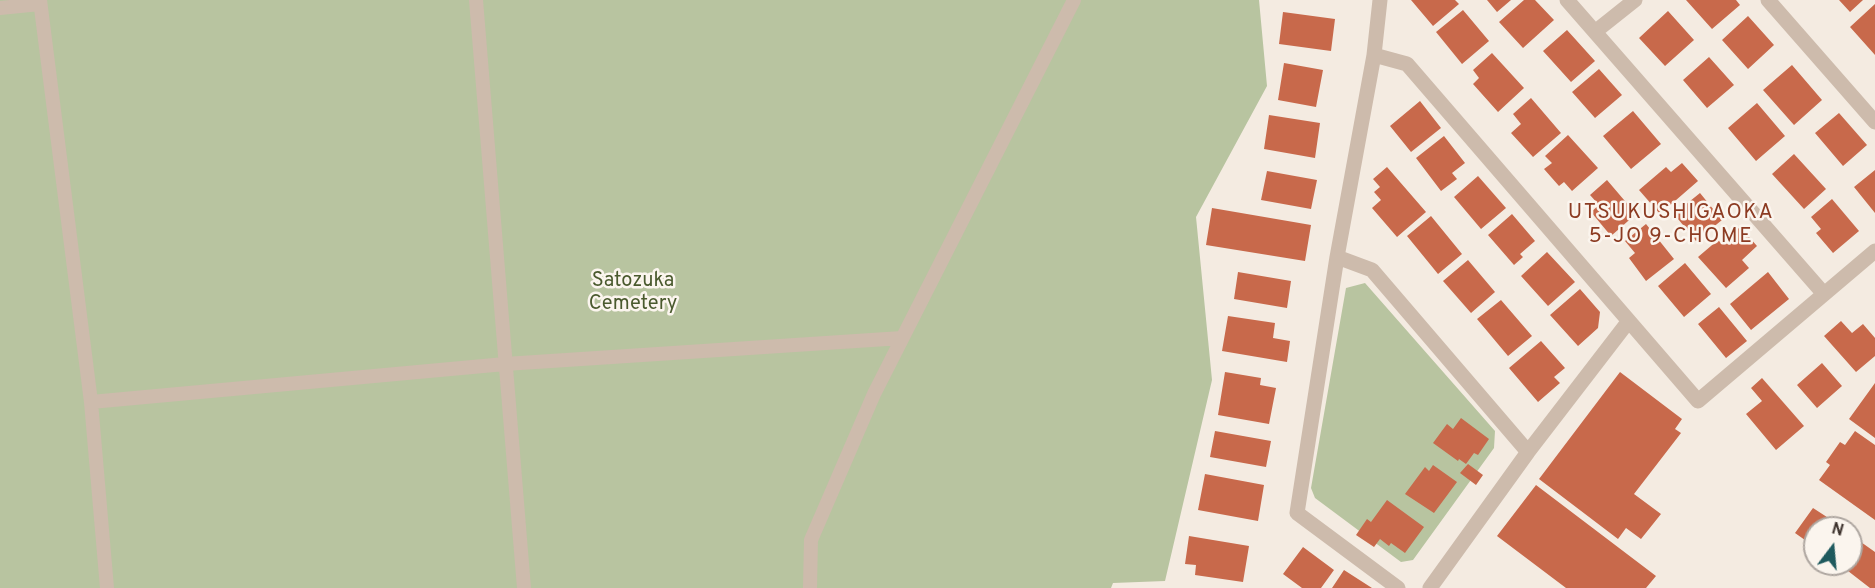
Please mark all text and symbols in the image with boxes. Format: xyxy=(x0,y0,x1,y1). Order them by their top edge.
district label: UTSUKUSHIGAOKA 5-JO 9-CHOME xyxy=(1568,201,1774,251)
park label: Satozuka Cemetery xyxy=(589,270,677,317)
north arrow xyxy=(1803,516,1863,576)
text: N xyxy=(1829,519,1846,542)

